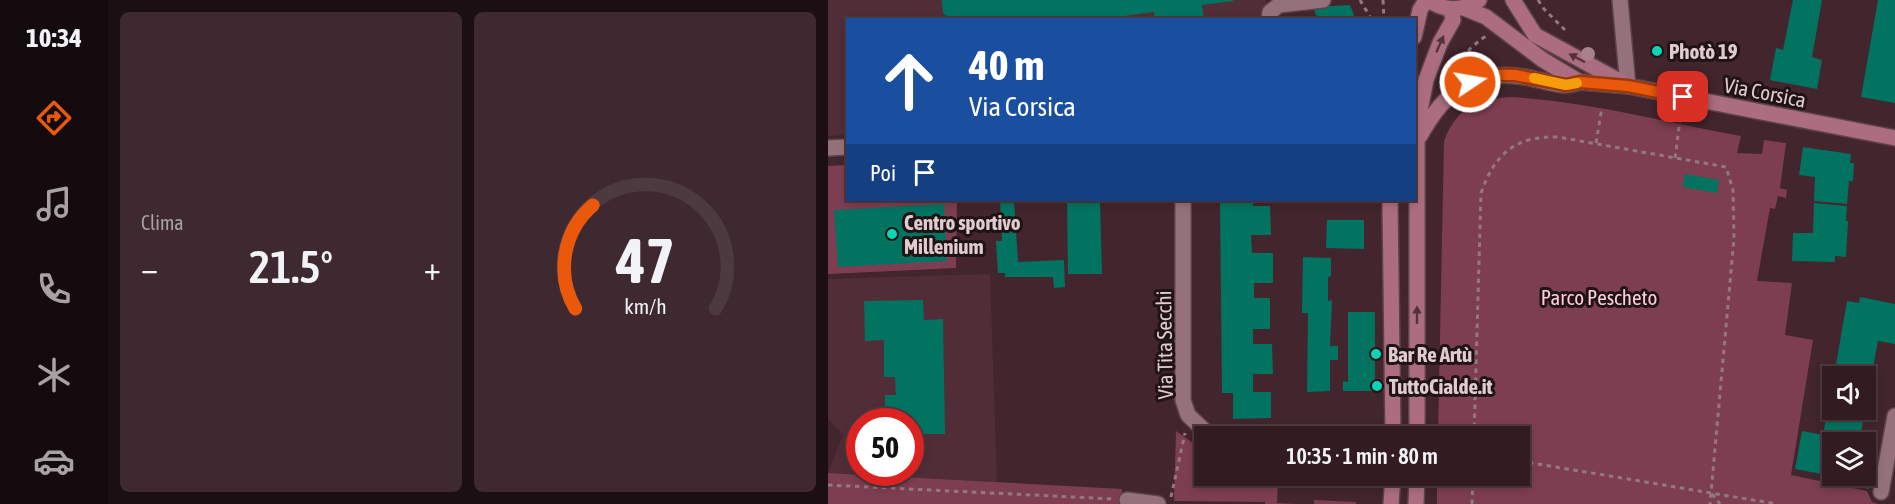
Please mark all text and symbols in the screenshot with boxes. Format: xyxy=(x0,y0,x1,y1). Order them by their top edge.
text: 10:34 xyxy=(26,22,82,53)
one-way arrow xyxy=(1436,36,1445,53)
place label: Photò 19 xyxy=(1669,39,1738,63)
text: 40 m xyxy=(969,41,1044,89)
icon: ahead xyxy=(870,42,948,120)
marker: Photò 19 xyxy=(1650,44,1664,58)
position arrow xyxy=(1438,50,1502,114)
one-way arrow xyxy=(1568,53,1585,63)
pin xyxy=(1657,71,1708,122)
street label: Via Corsica xyxy=(1722,72,1808,112)
icon: arrive xyxy=(1666,80,1699,113)
text: Via Corsica xyxy=(969,91,1076,122)
icon: directions xyxy=(33,97,75,139)
icon: arrive xyxy=(908,156,941,189)
text: Poi xyxy=(870,160,896,186)
icon: music xyxy=(33,183,75,225)
place label: Centro sportivo Millenium xyxy=(904,210,1021,258)
text: Clima xyxy=(141,211,184,234)
text: 47 xyxy=(615,225,674,296)
marker: Centro sportivo Millenium xyxy=(885,227,899,241)
text: 21.5° xyxy=(249,241,333,293)
text: − xyxy=(141,249,158,287)
text: + xyxy=(424,249,441,287)
icon: phone xyxy=(33,268,75,310)
park label: Parco Pescheto xyxy=(1541,285,1657,309)
street label: Via Tita Secchi xyxy=(1151,290,1177,400)
text: km/h xyxy=(624,294,666,319)
one-way arrow xyxy=(1412,306,1422,325)
place label: Bar Re Artù xyxy=(1388,342,1472,366)
marker: Bar Re Artù xyxy=(1369,347,1383,361)
icon: climate xyxy=(33,354,75,396)
map controls xyxy=(1822,366,1876,486)
button: sound xyxy=(1822,366,1876,420)
place label: TuttoCialde.it xyxy=(1389,374,1493,398)
marker: TuttoCialde.it xyxy=(1370,379,1384,393)
speed limit sign: 50 xyxy=(846,408,924,486)
button: layers xyxy=(1822,432,1876,486)
icon: car xyxy=(33,440,75,482)
text: 10:35 · 1 min · 80 m xyxy=(1286,443,1438,469)

